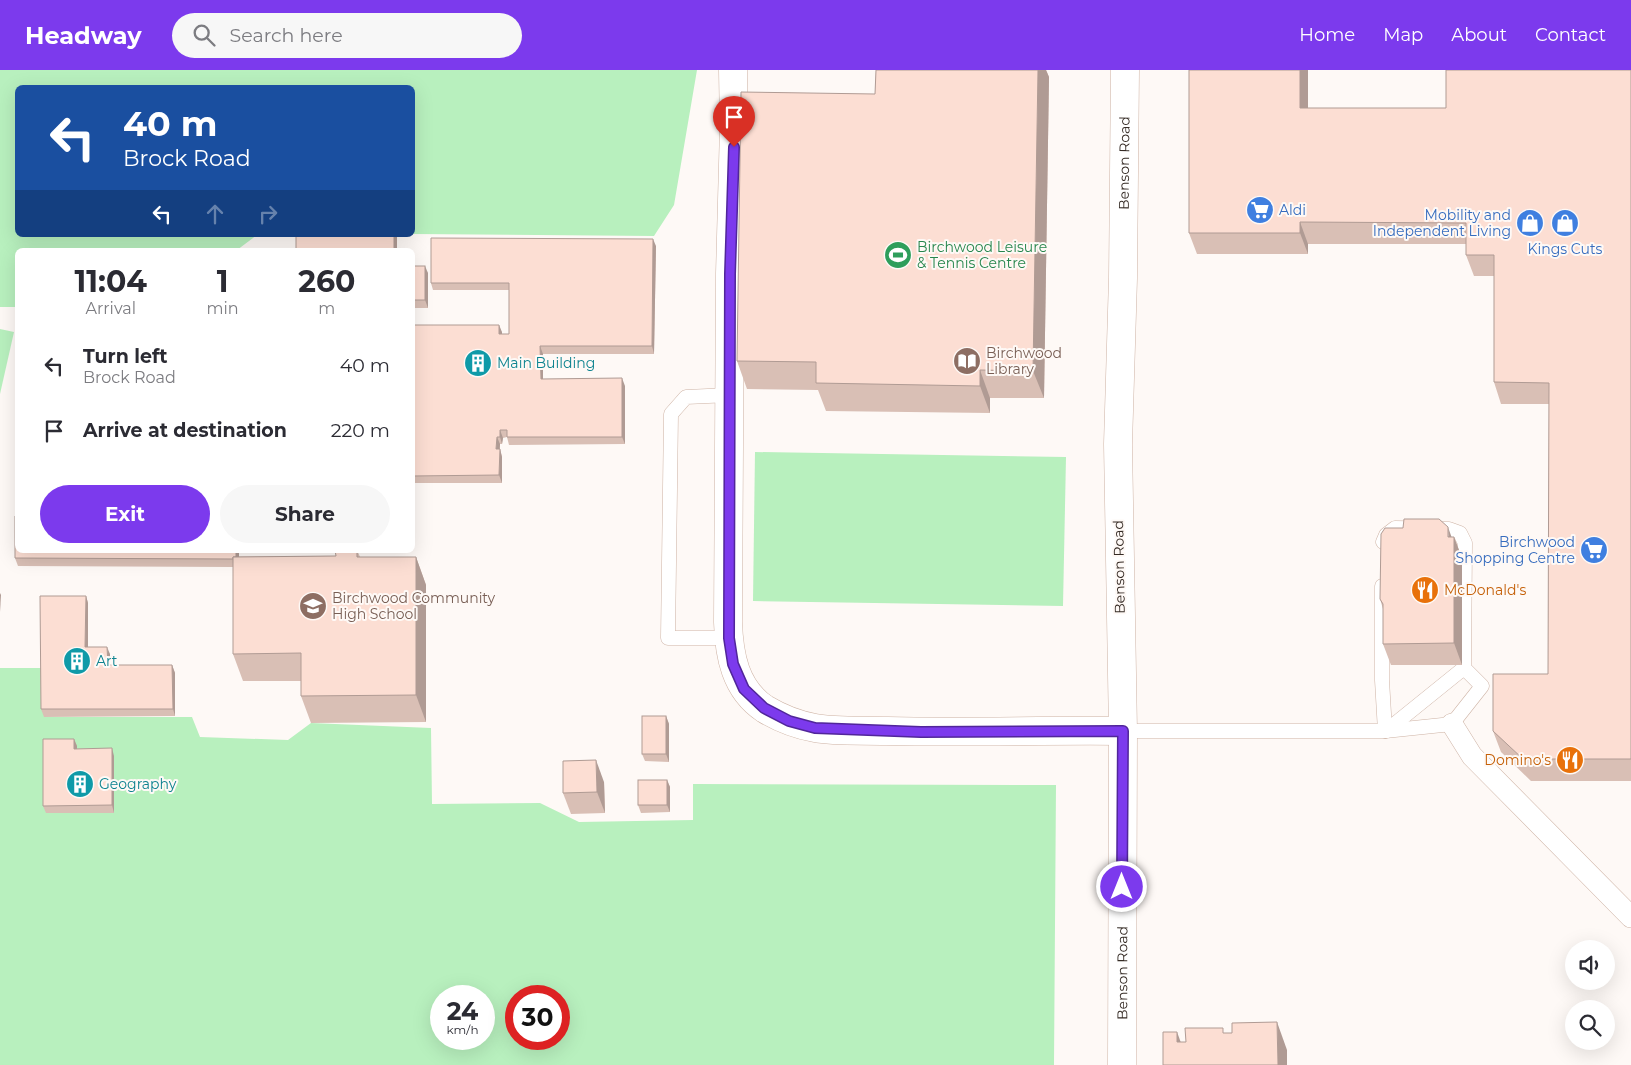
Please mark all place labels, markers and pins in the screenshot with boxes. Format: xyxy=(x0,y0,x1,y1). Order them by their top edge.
pin xyxy=(713,96,755,147)
supermarket icon: Aldi xyxy=(1245,195,1275,225)
place label: Aldi xyxy=(1279,201,1306,219)
place label: Mobility and Independent Living xyxy=(1373,206,1511,240)
shop icon: Mobility and Independent Living xyxy=(1515,208,1545,238)
shop icon: Kings Cuts xyxy=(1550,208,1580,238)
place label: Birchwood Leisure & Tennis Centre xyxy=(917,238,1047,272)
sports icon: Birchwood Leisure & Tennis Centre xyxy=(883,240,913,270)
place label: Kings Cuts xyxy=(1528,240,1603,258)
place label: Birchwood Library xyxy=(986,344,1062,378)
library icon: Birchwood Library xyxy=(952,346,982,376)
building icon: Main Building xyxy=(463,348,493,378)
place label: Main Building xyxy=(497,354,595,372)
place label: Birchwood Shopping Centre xyxy=(1456,533,1575,567)
supermarket icon: Birchwood Shopping Centre xyxy=(1579,535,1609,565)
restaurant icon: McDonald's xyxy=(1410,575,1440,605)
place label: McDonald's xyxy=(1444,581,1526,599)
place label: Birchwood Community High School xyxy=(332,589,495,623)
school or university icon: Birchwood Community High School xyxy=(298,591,328,621)
building icon: Art xyxy=(62,646,92,676)
place label: Art xyxy=(96,652,118,670)
restaurant icon: Domino's xyxy=(1555,745,1585,775)
place label: Domino's xyxy=(1484,751,1551,769)
building icon: Geography xyxy=(65,769,95,799)
place label: Geography xyxy=(99,775,177,793)

